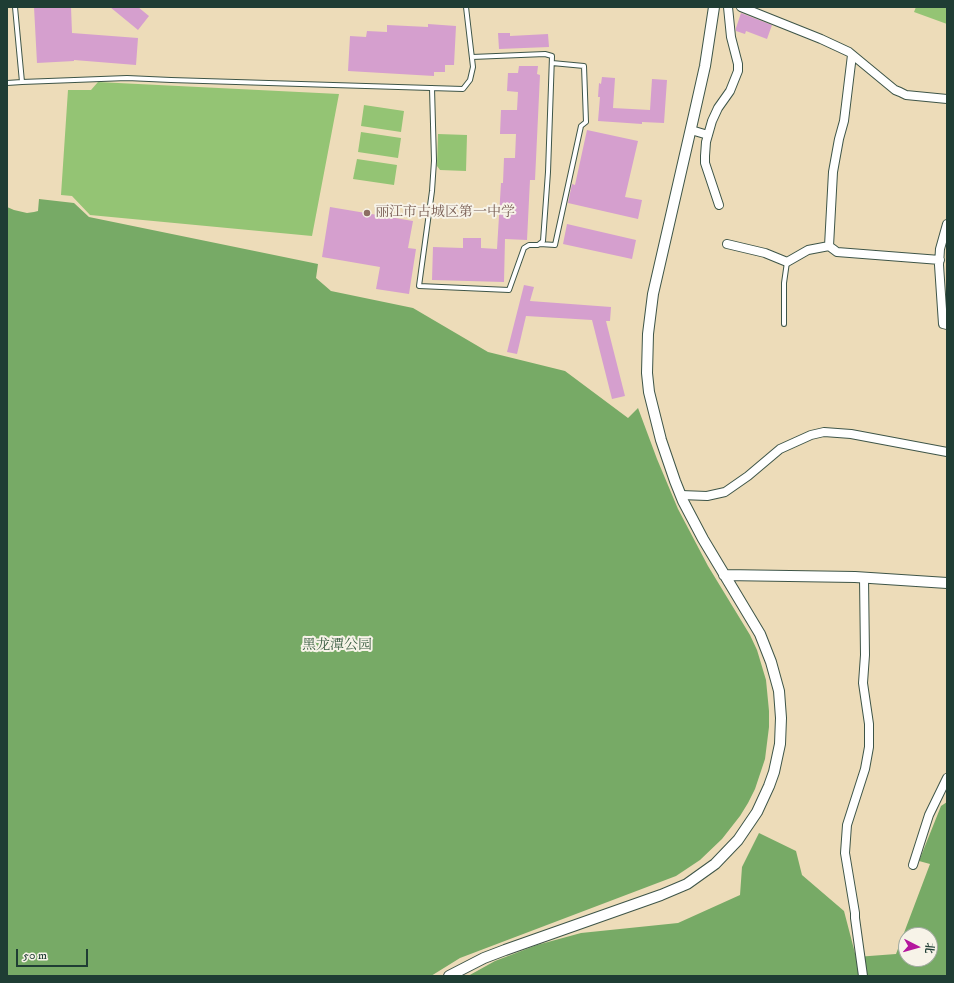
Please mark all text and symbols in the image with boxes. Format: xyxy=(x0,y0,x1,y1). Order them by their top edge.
place label: 丽江市古城区第一中学 xyxy=(375,205,515,221)
marker: 丽江市古城区第一中学 xyxy=(362,208,372,218)
park label: 黑龙潭公园 xyxy=(302,638,372,654)
north arrow xyxy=(898,927,938,967)
scale bar xyxy=(18,941,90,967)
text: 北 xyxy=(921,942,936,954)
text: 50 m xyxy=(23,948,47,963)

